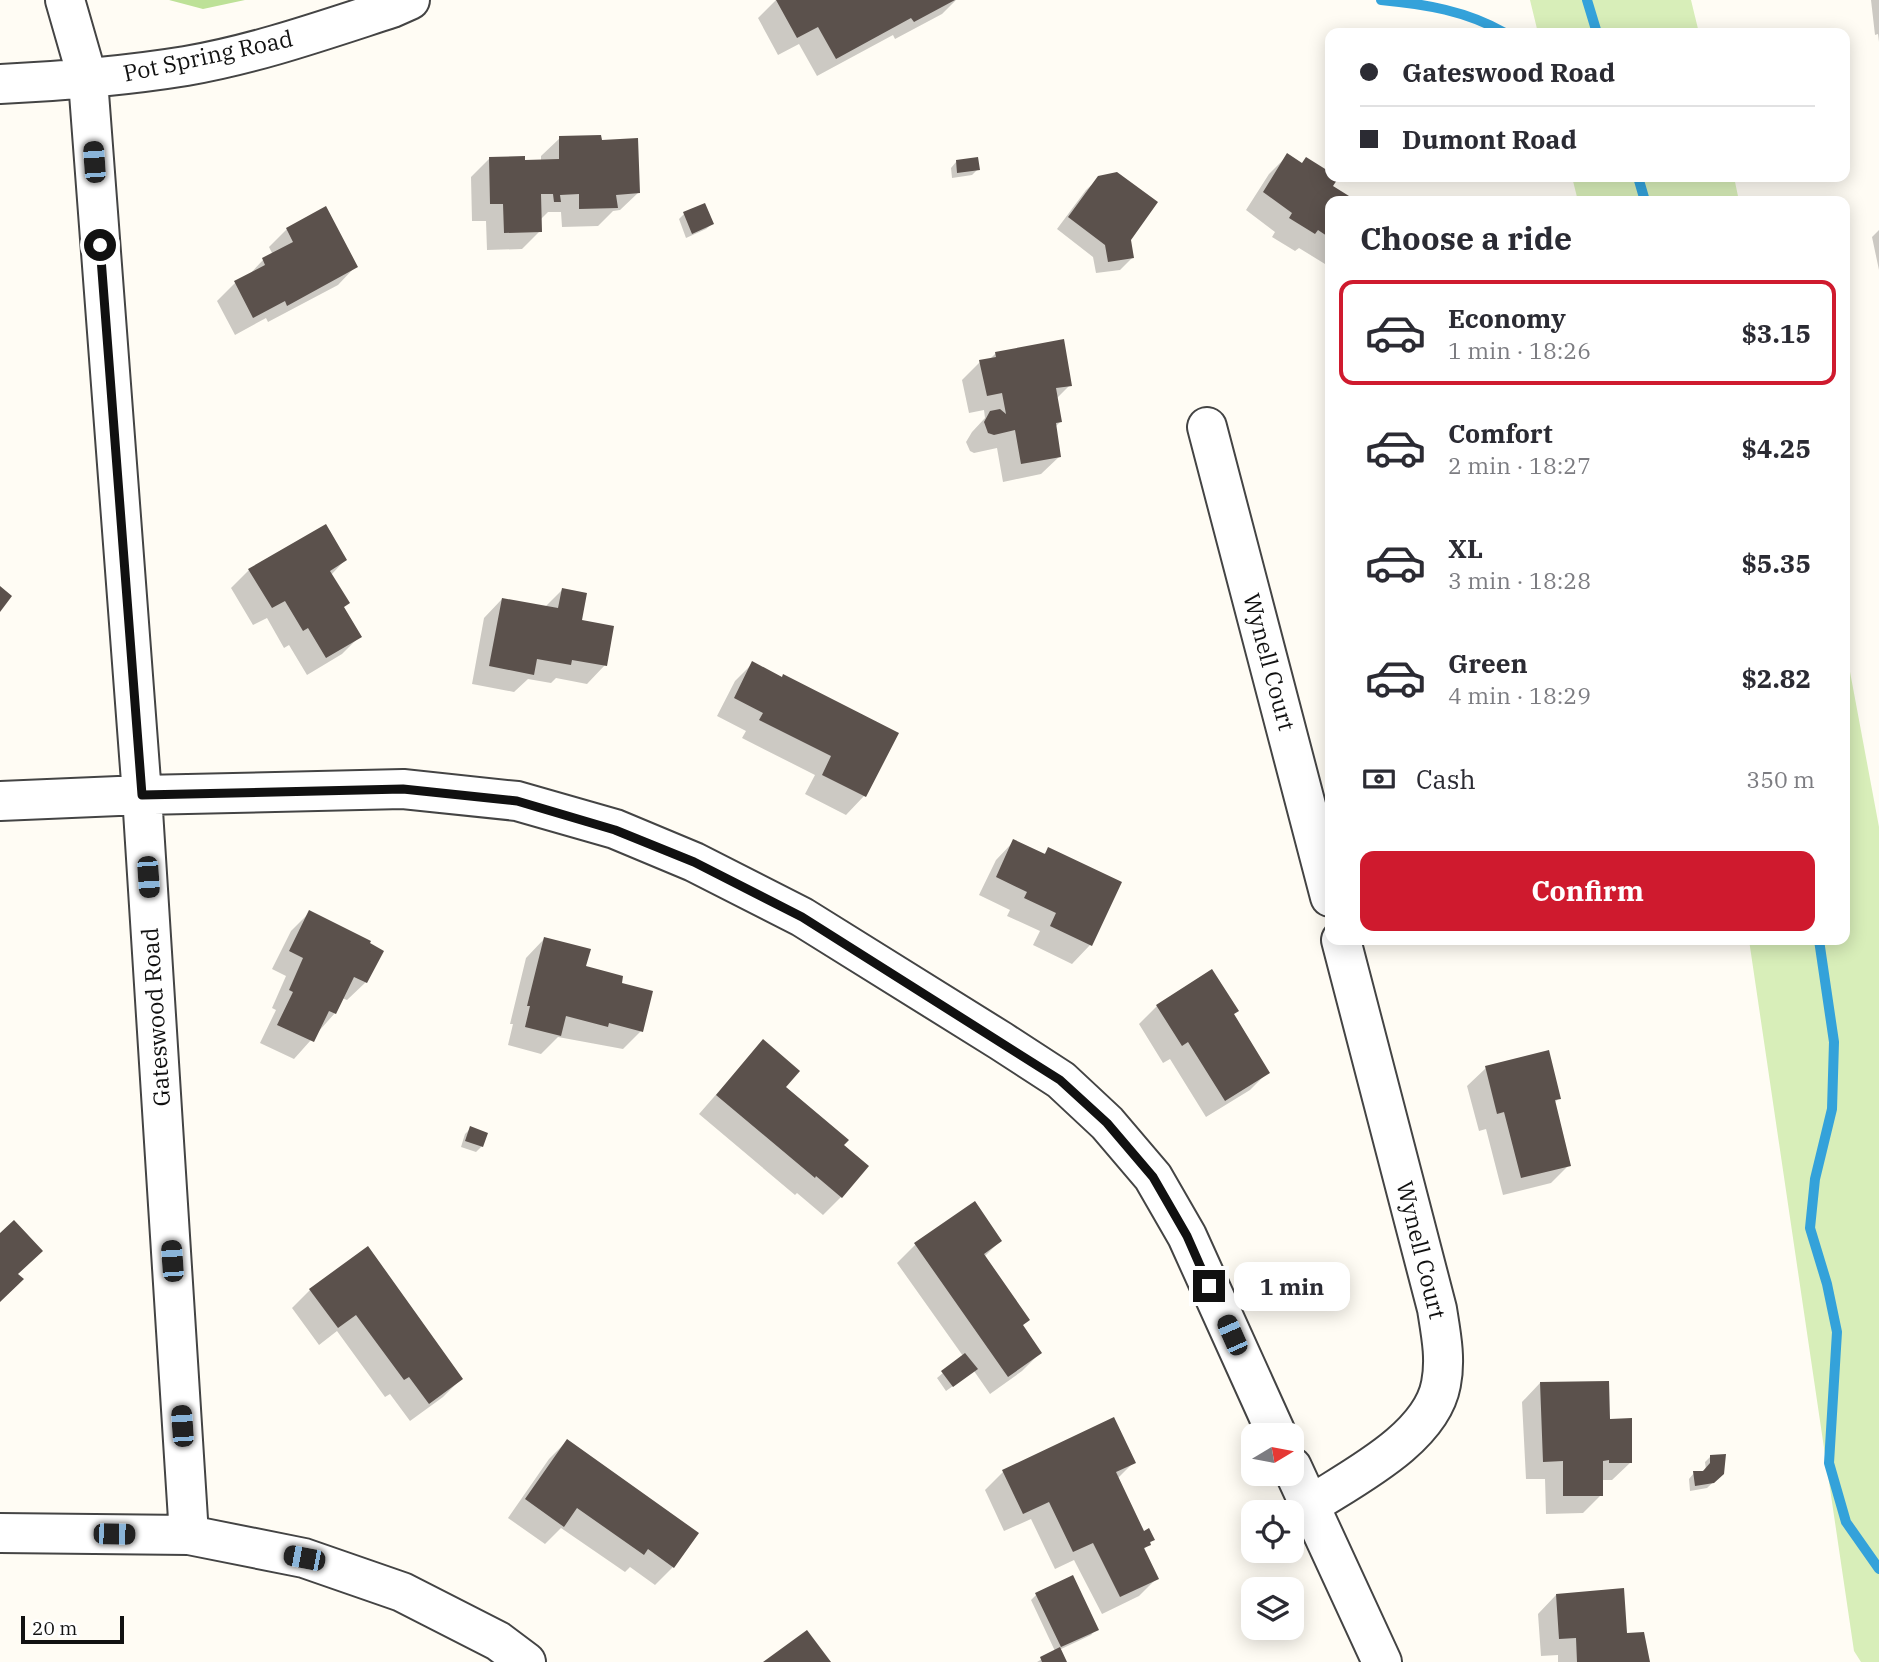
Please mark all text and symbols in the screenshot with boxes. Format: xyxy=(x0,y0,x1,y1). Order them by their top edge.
street label: Pot Spring Road xyxy=(120,22,295,88)
text: Gateswood Road xyxy=(1402,55,1615,89)
text: Dumont Road xyxy=(1402,122,1577,156)
car xyxy=(83,140,106,184)
text: Choose a ride xyxy=(1360,217,1572,259)
route start xyxy=(84,229,116,261)
icon: car xyxy=(1364,301,1427,364)
text: Economy xyxy=(1448,301,1566,335)
text: $3.15 xyxy=(1741,316,1811,350)
text: 1 min · 18:26 xyxy=(1448,335,1591,365)
icon: car xyxy=(1364,416,1427,479)
text: Comfort xyxy=(1448,416,1553,450)
text: $4.25 xyxy=(1741,431,1811,465)
text: 2 min · 18:27 xyxy=(1448,450,1591,480)
icon: car xyxy=(1364,531,1427,594)
text: XL xyxy=(1448,531,1483,565)
text: $5.35 xyxy=(1741,546,1811,580)
text: 3 min · 18:28 xyxy=(1448,565,1591,595)
street label: Wynell Court xyxy=(1237,590,1303,734)
icon: car xyxy=(1364,646,1427,709)
text: Green xyxy=(1448,646,1528,680)
text: $2.82 xyxy=(1741,661,1811,695)
text: 4 min · 18:29 xyxy=(1448,680,1591,710)
icon: cash xyxy=(1360,760,1398,798)
text: Cash xyxy=(1416,762,1476,796)
text: 350 m xyxy=(1746,764,1815,794)
button: Confirm xyxy=(1360,851,1815,931)
car xyxy=(137,855,160,899)
street label: Gateswood Road xyxy=(134,927,176,1107)
street label: Wynell Court xyxy=(1390,1178,1454,1322)
car xyxy=(161,1239,184,1283)
callout: 1 min xyxy=(1234,1262,1349,1310)
route end xyxy=(1193,1270,1225,1302)
text: 1 min xyxy=(1260,1271,1324,1301)
car xyxy=(1214,1312,1251,1358)
car xyxy=(171,1404,194,1448)
north arrow xyxy=(1241,1423,1304,1486)
map controls xyxy=(1241,1423,1304,1640)
button: locate xyxy=(1241,1500,1304,1563)
car xyxy=(93,1523,136,1545)
car xyxy=(282,1544,327,1572)
button: layers xyxy=(1241,1577,1304,1640)
scale bar xyxy=(21,1613,124,1645)
text: 20 m xyxy=(32,1616,77,1640)

